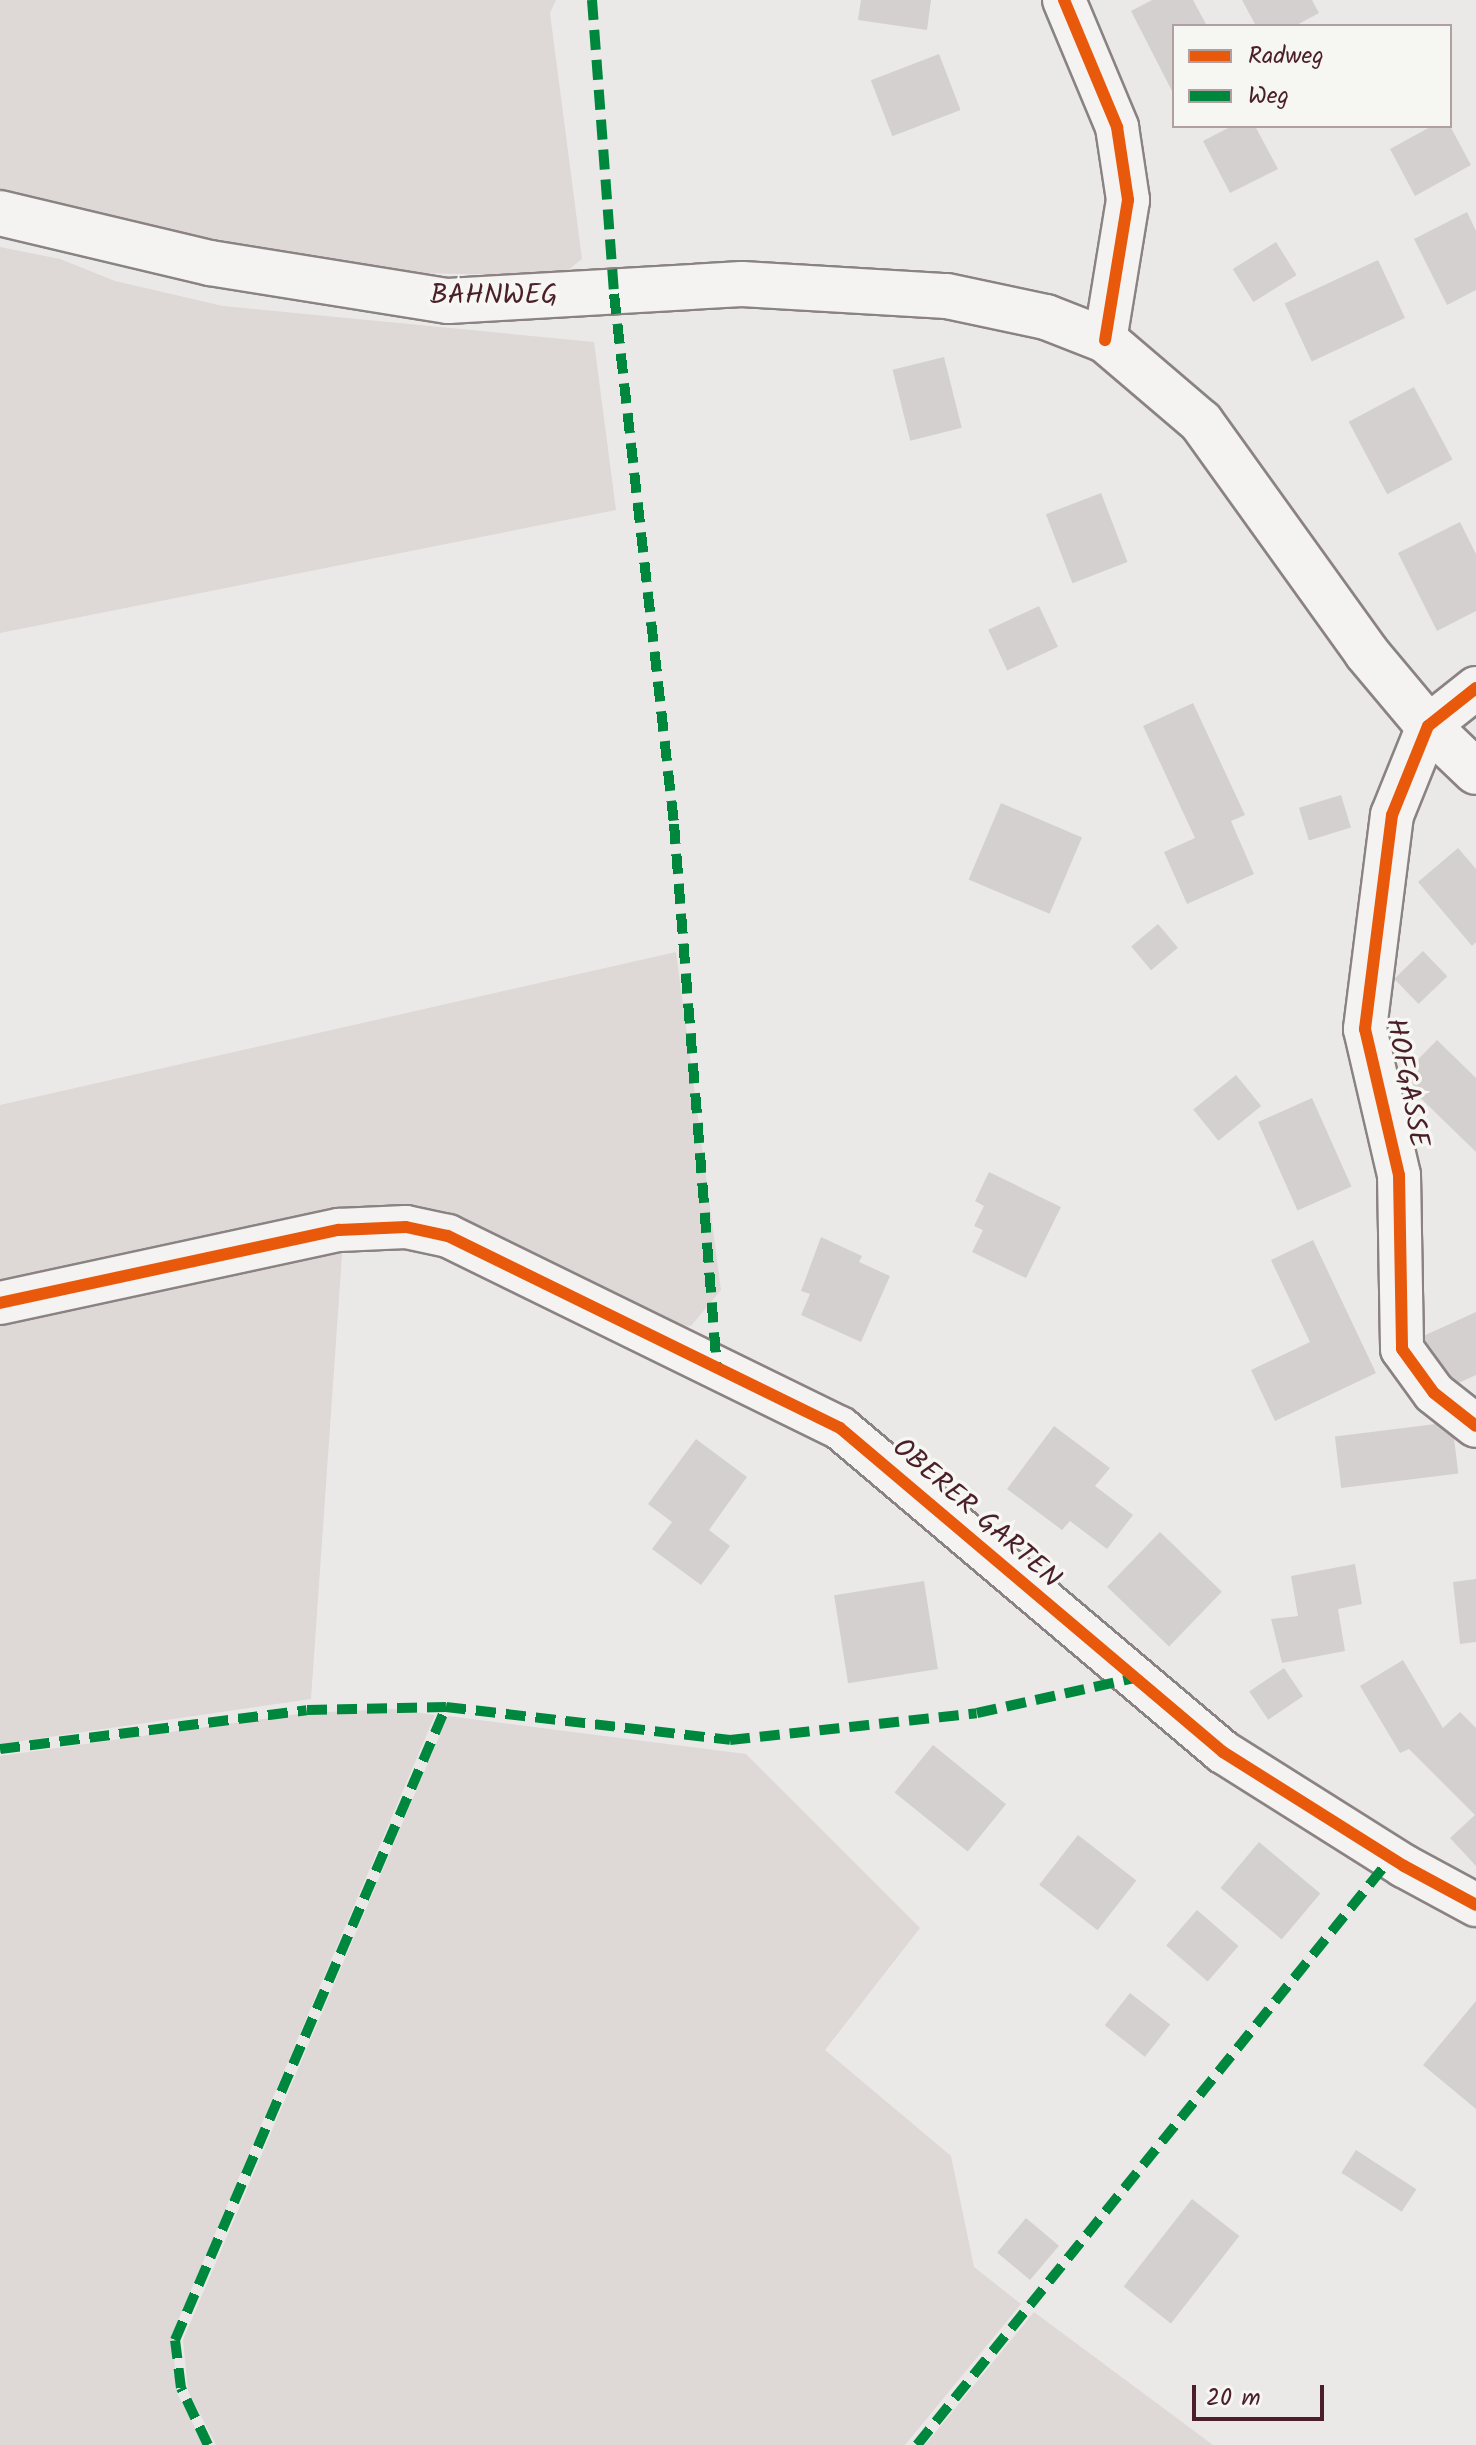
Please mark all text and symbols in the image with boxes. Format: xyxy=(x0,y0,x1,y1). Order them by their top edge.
legend xyxy=(1172,24,1452,128)
text: Radweg xyxy=(1248,37,1324,76)
text: Weg xyxy=(1248,77,1289,116)
street label: BAHNWEG xyxy=(430,279,558,313)
street label: HOFGASSE xyxy=(1377,1016,1435,1150)
street label: OBERER GARTEN xyxy=(885,1432,1067,1596)
scale bar xyxy=(1196,2369,1328,2419)
text: 20 m xyxy=(1206,2379,1261,2418)

